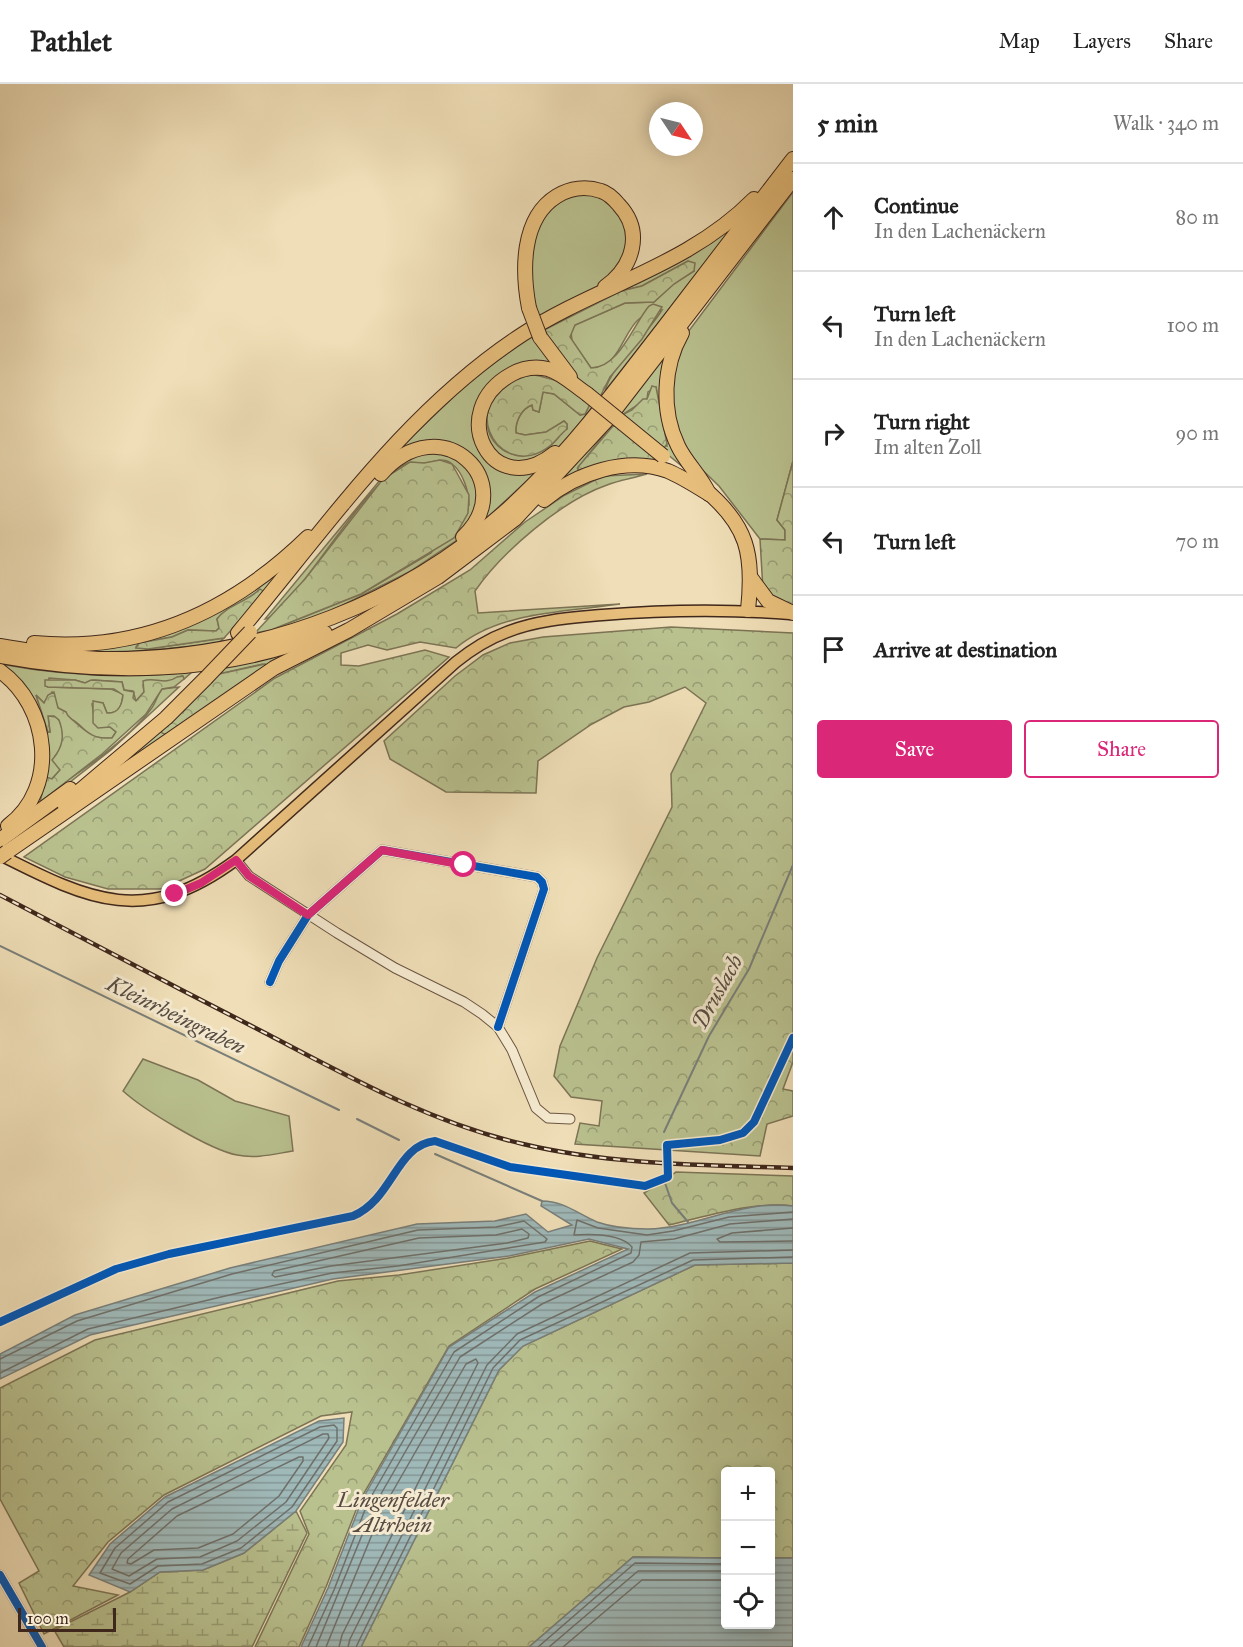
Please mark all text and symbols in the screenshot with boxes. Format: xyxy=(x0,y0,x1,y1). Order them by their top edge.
text: Pathlet xyxy=(30,24,112,59)
text: Map xyxy=(999,28,1040,54)
text: Layers xyxy=(1073,28,1131,54)
text: Share xyxy=(1164,28,1213,54)
north arrow xyxy=(649,102,703,156)
text: 5 min xyxy=(817,107,878,139)
text: Walk · 340 m xyxy=(1113,111,1219,135)
text: Continue xyxy=(874,192,959,219)
icon: ahead xyxy=(817,201,850,234)
text: 80 m xyxy=(1176,205,1219,229)
text: In den Lachenäckern xyxy=(874,219,1046,243)
text: Turn left xyxy=(874,300,956,327)
icon: left xyxy=(817,309,850,342)
text: 100 m xyxy=(1167,313,1219,337)
text: In den Lachenäckern xyxy=(874,327,1046,351)
text: Turn right xyxy=(874,408,970,435)
icon: right xyxy=(817,417,850,450)
text: 90 m xyxy=(1176,421,1219,445)
text: Im alten Zoll xyxy=(874,435,981,459)
icon: left xyxy=(817,525,850,558)
text: Turn left xyxy=(874,528,956,555)
text: 70 m xyxy=(1176,529,1219,553)
icon: arrive xyxy=(817,633,850,666)
text: Arrive at destination xyxy=(874,636,1057,663)
button: Save xyxy=(817,720,1012,778)
button: Share xyxy=(1024,720,1219,778)
route start xyxy=(450,851,476,877)
route end xyxy=(161,880,187,906)
water label: Druslach xyxy=(686,950,749,1034)
water label: Kleinrheingraben xyxy=(101,969,250,1060)
map controls xyxy=(721,1467,775,1629)
button: + xyxy=(721,1467,775,1521)
water label: Lingenfelder Altrhein xyxy=(336,1486,451,1538)
button: − xyxy=(721,1521,775,1575)
button: locate xyxy=(721,1575,775,1629)
scale bar xyxy=(18,1605,116,1632)
text: 100 m xyxy=(27,1609,69,1628)

